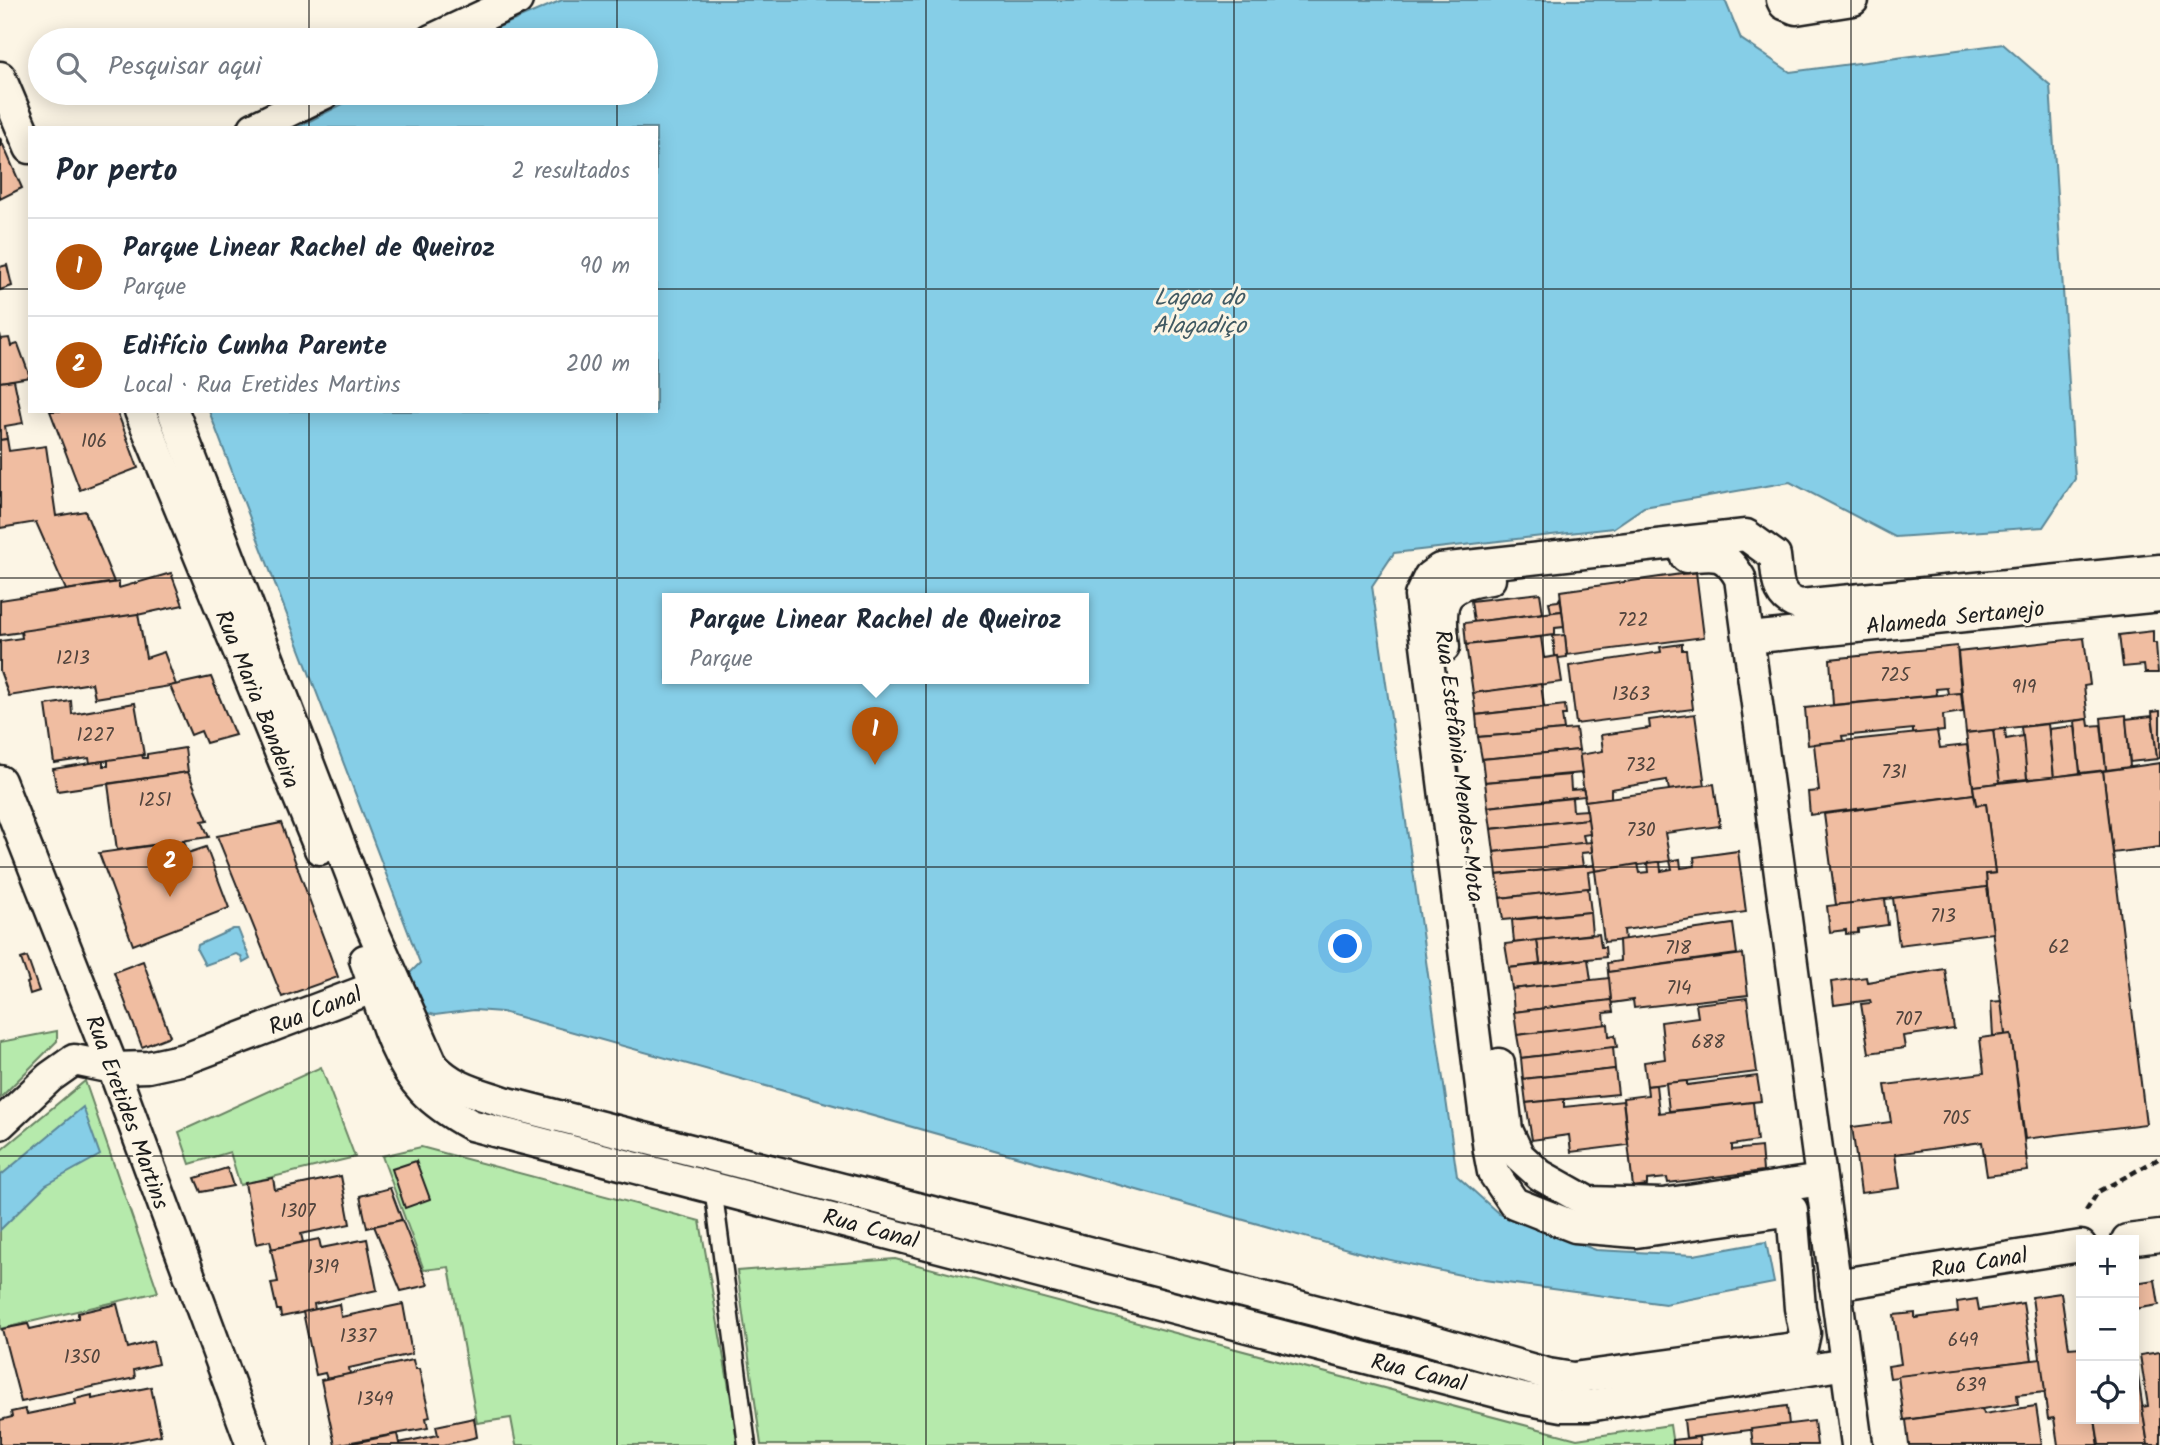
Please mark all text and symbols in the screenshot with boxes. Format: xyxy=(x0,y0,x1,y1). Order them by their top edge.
search box xyxy=(28,28,658,105)
text: Pesquisar aqui xyxy=(108,46,261,88)
icon: search xyxy=(52,48,90,86)
text: Por perto xyxy=(56,148,177,196)
text: 2 resultados xyxy=(512,154,630,190)
text: Parque Linear Rachel de Queiroz xyxy=(123,228,495,270)
text: 1 xyxy=(76,249,82,285)
text: 90 m xyxy=(580,249,630,285)
text: Parque xyxy=(123,270,186,306)
water label: Lagoa do Alagadiço xyxy=(1152,279,1248,346)
text: Edifício Cunha Parente xyxy=(123,326,387,368)
text: 2 xyxy=(72,347,86,383)
text: 200 m xyxy=(566,347,630,383)
text: Local · Rua Eretides Martins xyxy=(123,368,401,404)
house number: 106 xyxy=(81,427,107,457)
street label: Alameda Sertanejo xyxy=(1864,592,2046,646)
popup xyxy=(662,593,1089,684)
text: Parque Linear Rachel de Queiroz xyxy=(689,600,1062,642)
street label: Rua Maria Bandeira xyxy=(204,605,308,795)
house number: 722 xyxy=(1618,606,1648,636)
street label: Rua Estefânia Mendes Mota xyxy=(1423,628,1493,904)
text: Parque xyxy=(689,642,753,678)
house number: 1213 xyxy=(56,644,90,674)
house number: 725 xyxy=(1880,661,1912,691)
house number: 919 xyxy=(2012,673,2036,703)
house number: 1363 xyxy=(1612,680,1650,710)
pin: 1 xyxy=(852,707,898,765)
house number: 1227 xyxy=(77,721,115,751)
house number: 732 xyxy=(1626,751,1656,781)
house number: 731 xyxy=(1881,758,1907,788)
house number: 1251 xyxy=(138,786,172,816)
house number: 730 xyxy=(1626,816,1656,846)
pin: 2 xyxy=(147,839,193,897)
house number: 713 xyxy=(1930,902,1956,932)
your location xyxy=(1328,929,1362,963)
house number: 62 xyxy=(2048,933,2070,963)
house number: 718 xyxy=(1665,934,1692,964)
house number: 714 xyxy=(1666,974,1692,1004)
street label: Rua Canal xyxy=(264,977,368,1046)
house number: 707 xyxy=(1894,1005,1923,1035)
street label: Rua Eretides Martins xyxy=(74,1011,178,1215)
house number: 688 xyxy=(1691,1028,1725,1058)
house number: 705 xyxy=(1942,1104,1972,1134)
house number: 1307 xyxy=(280,1197,317,1227)
street label: Rua Canal xyxy=(819,1200,923,1260)
map controls xyxy=(2076,1235,2139,1424)
button: + xyxy=(2076,1235,2139,1298)
street label: Rua Canal xyxy=(1928,1238,2031,1289)
house number: 1319 xyxy=(307,1253,339,1283)
button: − xyxy=(2076,1298,2139,1361)
house number: 1337 xyxy=(340,1322,377,1352)
house number: 649 xyxy=(1948,1326,1978,1356)
house number: 1350 xyxy=(64,1343,100,1373)
street label: Rua Canal xyxy=(1367,1345,1471,1403)
button: locate xyxy=(2076,1361,2139,1424)
house number: 639 xyxy=(1956,1371,1986,1401)
house number: 1349 xyxy=(357,1385,393,1415)

